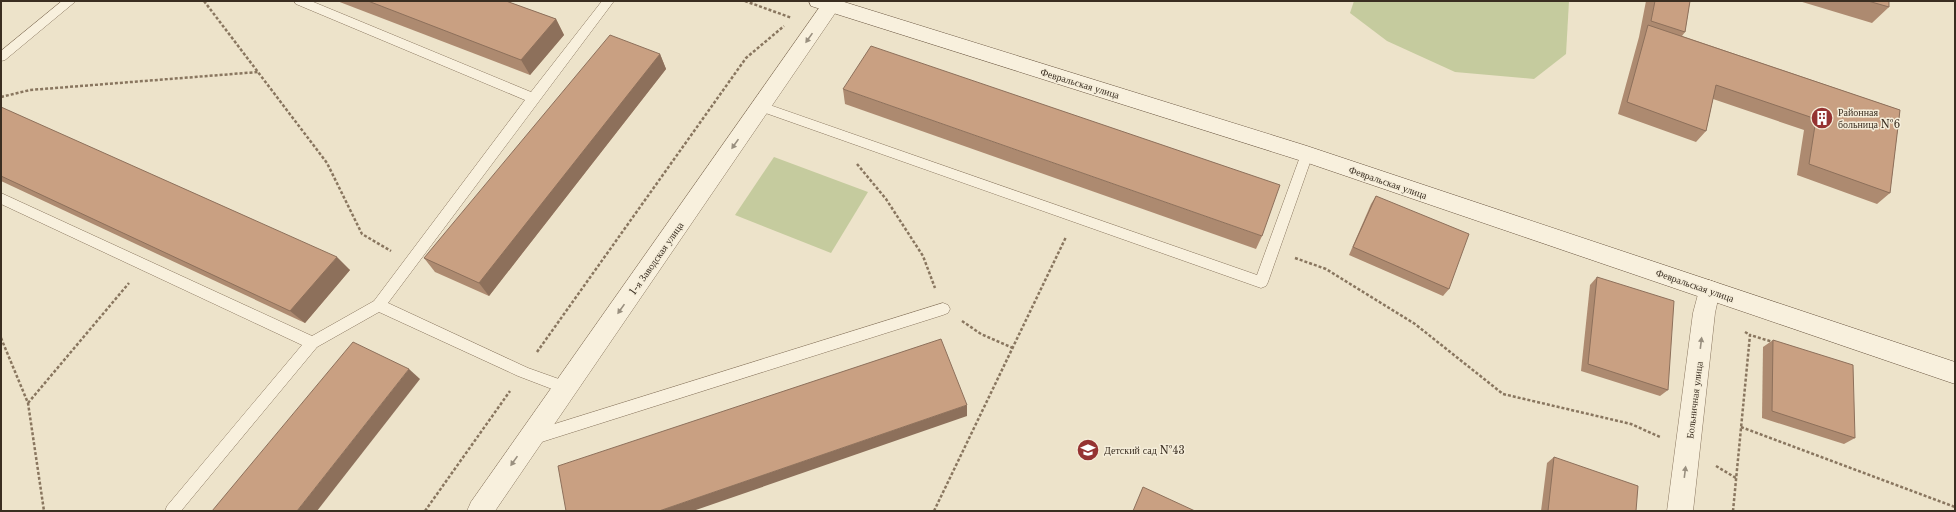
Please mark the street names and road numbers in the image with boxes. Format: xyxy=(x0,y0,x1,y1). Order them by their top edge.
street label: Февральская улица xyxy=(1039,65,1121,102)
street label: Февральская улица xyxy=(1347,163,1429,202)
street label: 1-я Заводская улица xyxy=(626,219,687,297)
street label: Февральская улица xyxy=(1654,266,1736,305)
street label: Больничная улица xyxy=(1683,360,1706,439)

